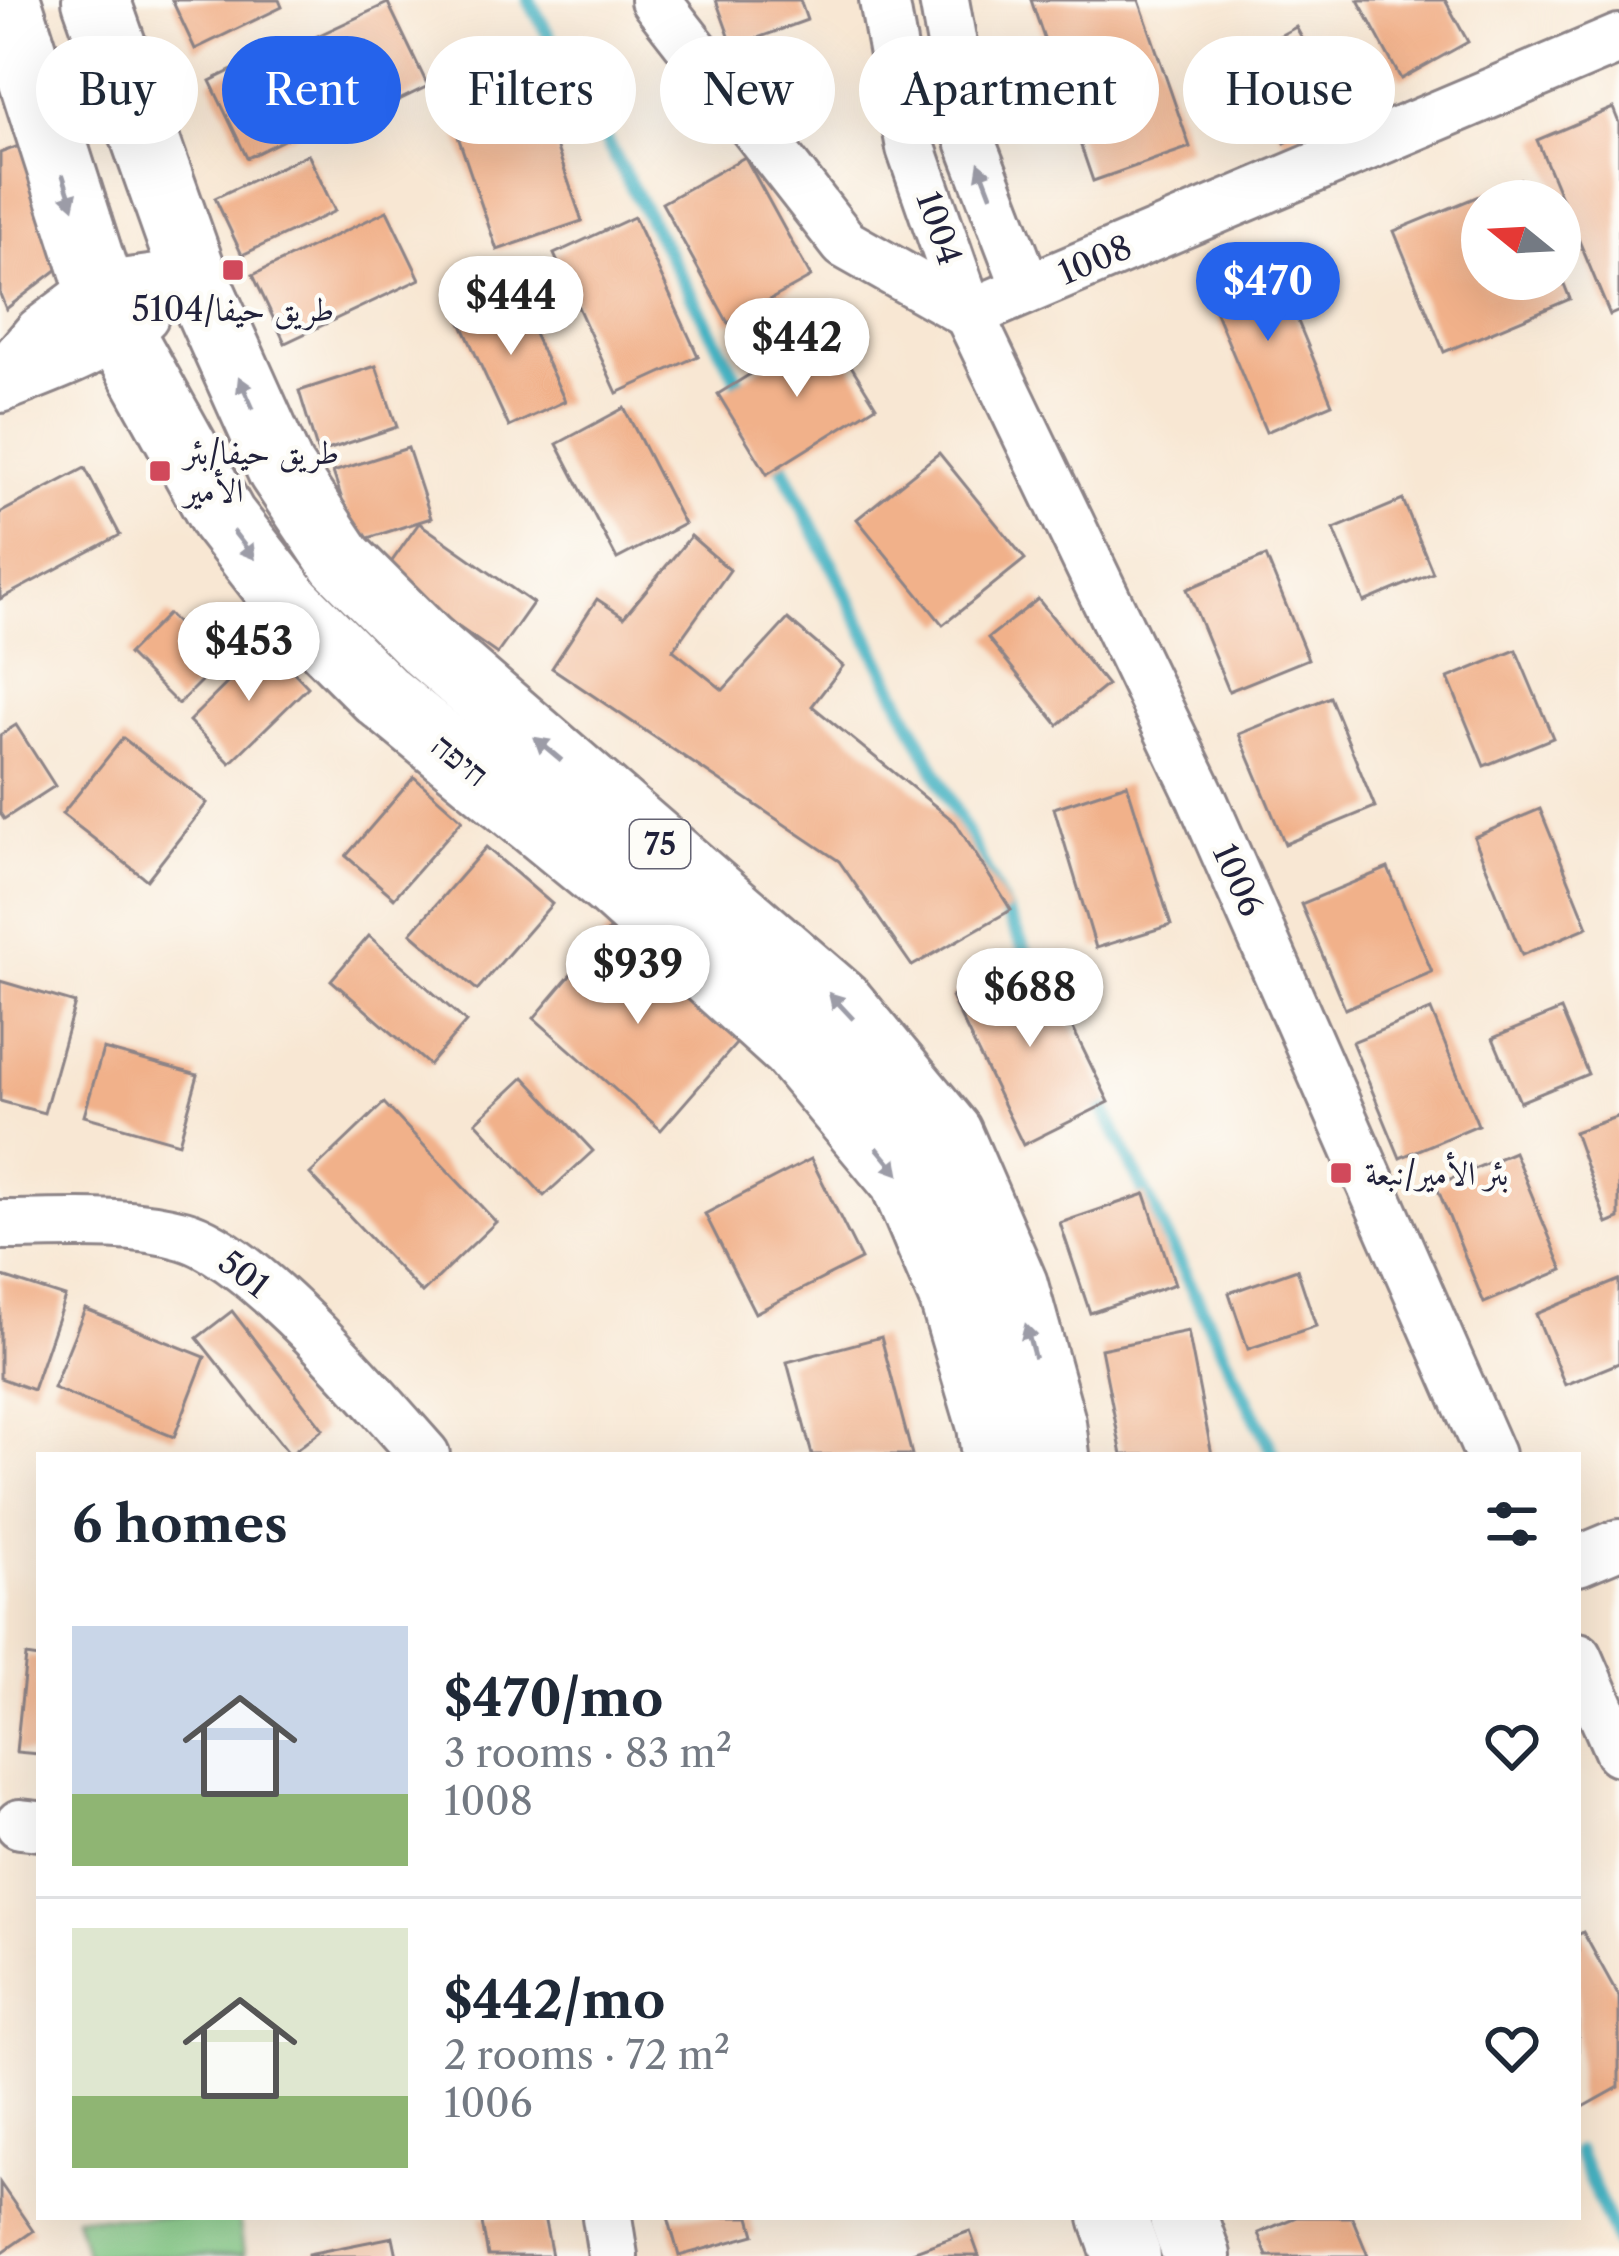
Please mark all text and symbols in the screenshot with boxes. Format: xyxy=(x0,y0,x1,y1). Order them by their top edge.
chip: Buy xyxy=(36,36,198,144)
chip: Rent xyxy=(222,36,401,144)
chip: Filters xyxy=(425,36,636,144)
chip: New xyxy=(660,36,835,144)
chip: Apartment xyxy=(859,36,1159,144)
chip: House xyxy=(1183,36,1395,144)
one-way arrow xyxy=(974,161,993,197)
one-way arrow xyxy=(60,173,79,210)
north arrow xyxy=(1461,180,1581,300)
map controls xyxy=(1461,180,1581,300)
street label: 1004 xyxy=(907,186,971,270)
street label: 1008 xyxy=(1052,226,1138,294)
pin: $470 xyxy=(1197,242,1339,344)
pin: $444 xyxy=(440,256,582,358)
marker: طريق حيفا/5104 xyxy=(220,257,246,283)
text: $470 xyxy=(1223,257,1313,305)
text: $444 xyxy=(465,271,557,319)
place label: طريق حيفا/5104 xyxy=(132,289,334,331)
pin: $442 xyxy=(726,298,868,400)
text: $442 xyxy=(751,313,843,361)
one-way arrow xyxy=(236,375,256,410)
place label: طريق حيفا/بئر الأمير xyxy=(181,432,339,511)
marker: طريق حيفا/بئر الأمير xyxy=(147,458,173,484)
one-way arrow xyxy=(231,529,256,560)
pin: $453 xyxy=(178,602,320,704)
text: $453 xyxy=(205,617,293,665)
street label: חיפה xyxy=(423,725,497,795)
one-way arrow xyxy=(533,736,563,762)
road number: 75 xyxy=(630,820,690,868)
street label: 1006 xyxy=(1204,837,1272,923)
pin: $939 xyxy=(567,925,709,1027)
text: $939 xyxy=(593,940,683,988)
pin: $688 xyxy=(959,948,1101,1050)
text: $688 xyxy=(983,963,1077,1011)
one-way arrow xyxy=(828,992,855,1021)
one-way arrow xyxy=(874,1146,900,1176)
place label: بئر الأمير/نبعة xyxy=(1365,1151,1509,1194)
marker: بئر الأمير/نبعة xyxy=(1328,1160,1354,1186)
street label: 501 xyxy=(211,1242,277,1306)
one-way arrow xyxy=(1019,1322,1038,1359)
icon: filters xyxy=(1479,1491,1545,1557)
text: 6 homes xyxy=(72,1493,288,1555)
text: $470/mo xyxy=(444,1667,663,1729)
icon: home xyxy=(168,1674,312,1818)
icon: heart xyxy=(1479,1713,1545,1779)
text: 3 rooms · 83 m² xyxy=(444,1729,732,1777)
text: 1008 xyxy=(444,1777,533,1825)
text: $442/mo xyxy=(444,1969,665,2031)
icon: home xyxy=(168,1976,312,2120)
icon: heart xyxy=(1479,2015,1545,2081)
text: 2 rooms · 72 m² xyxy=(444,2031,730,2079)
text: 1006 xyxy=(444,2079,533,2127)

